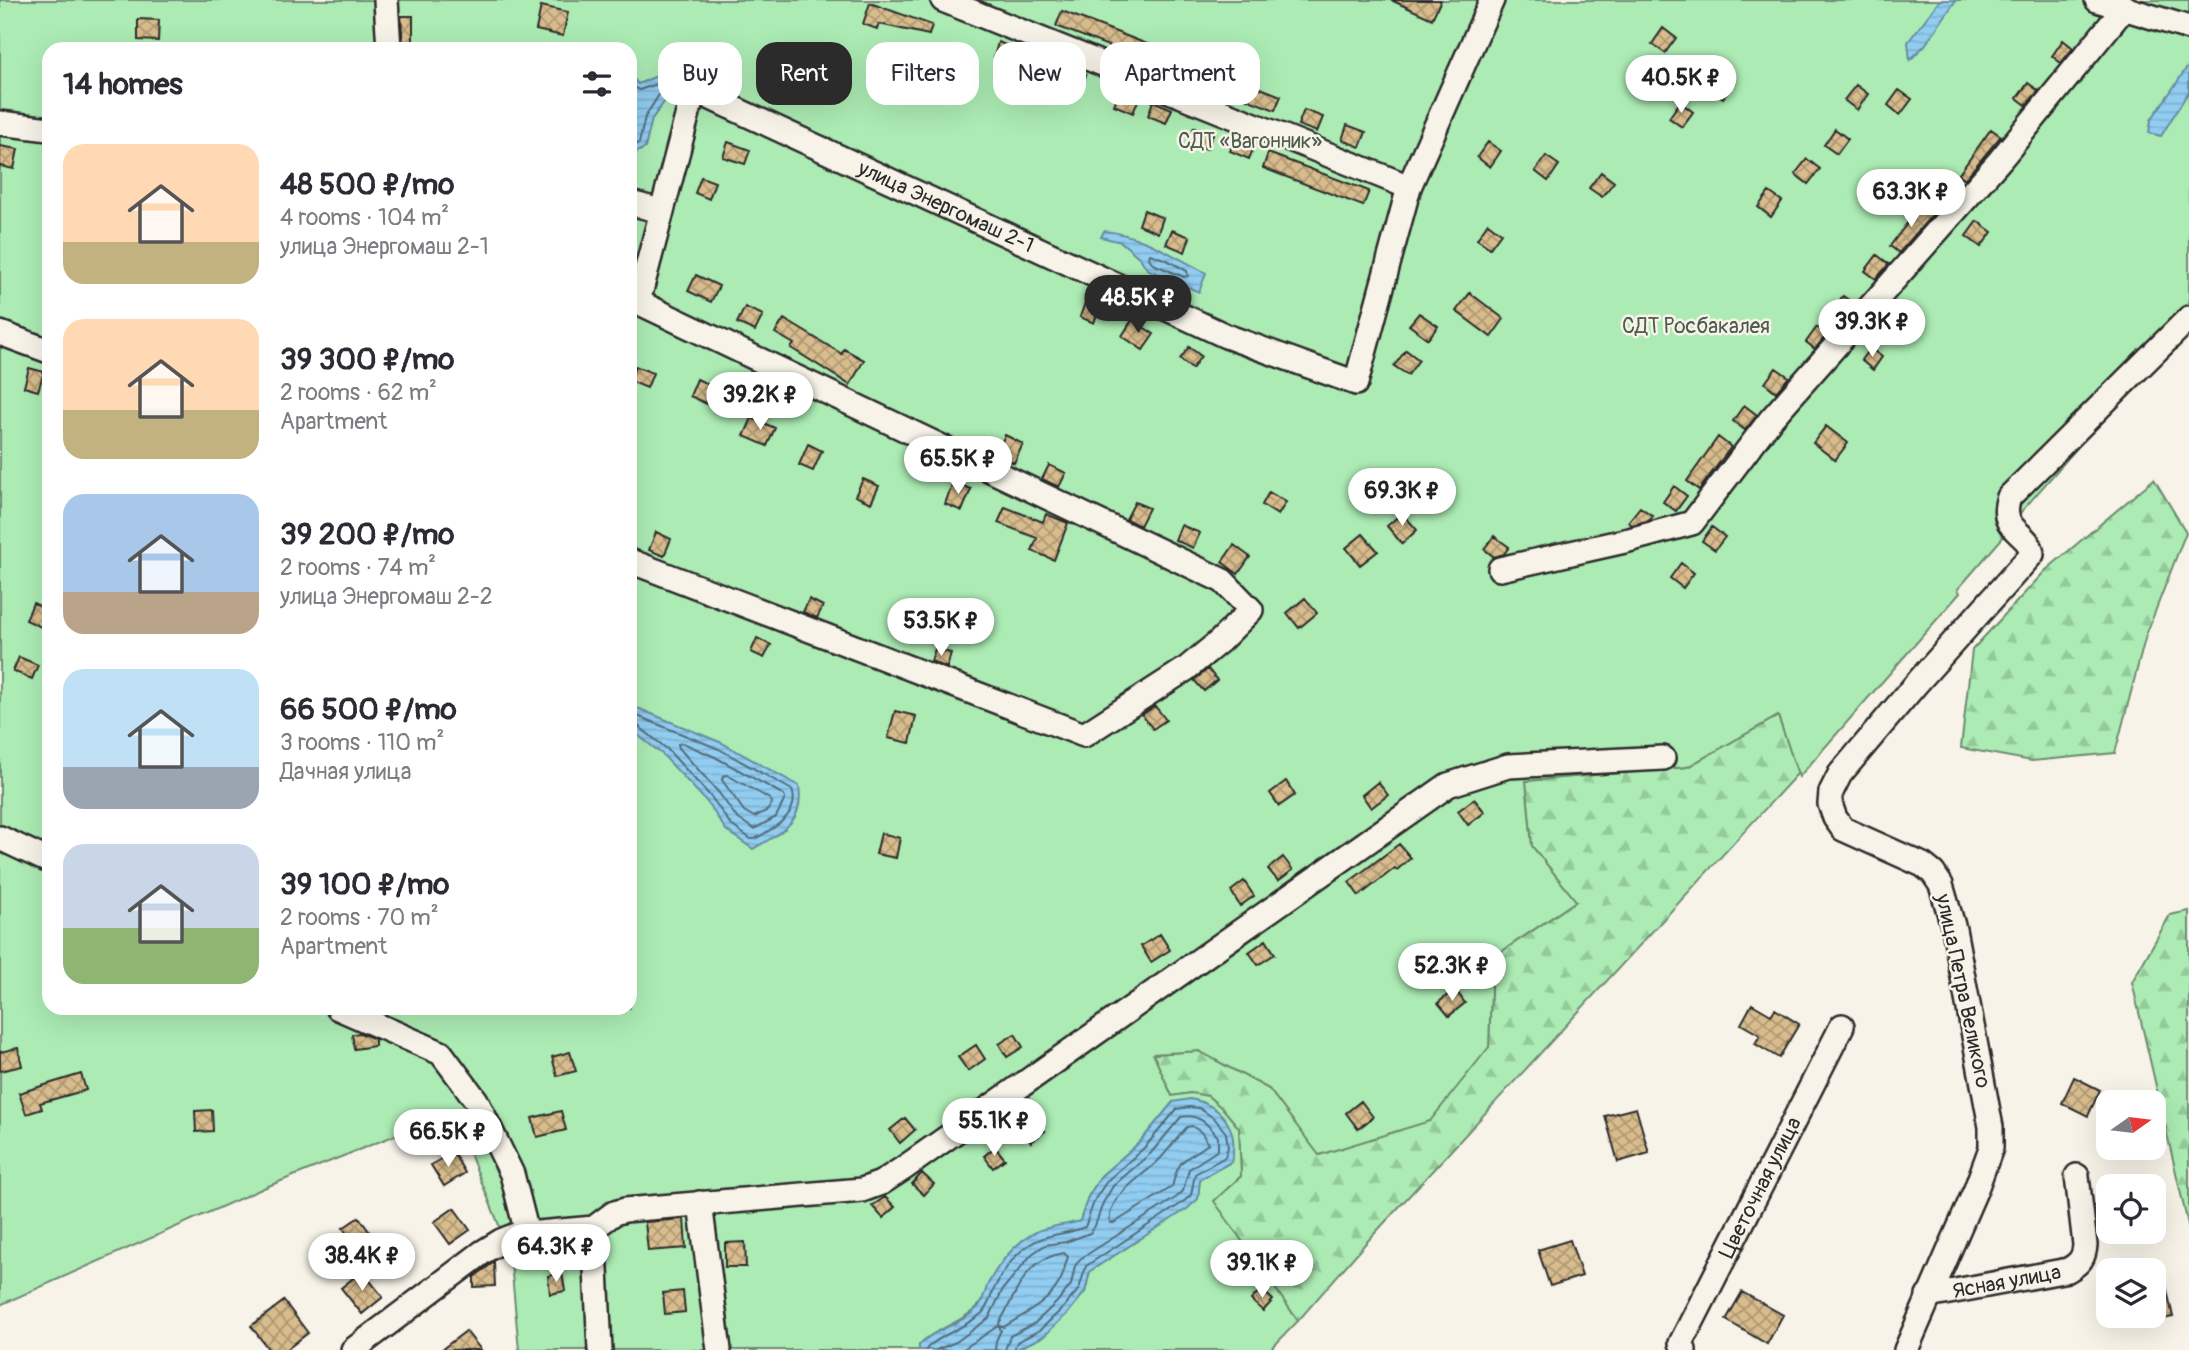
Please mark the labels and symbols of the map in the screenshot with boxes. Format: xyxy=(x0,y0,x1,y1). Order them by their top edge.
pin: 40.5K ₽ xyxy=(1616,55,1746,115)
park label: СДТ «Вагонник» xyxy=(1178,128,1322,155)
street label: улица Энергомаш 2-1 xyxy=(853,154,1038,259)
pin: 63.3K ₽ xyxy=(1846,170,1976,229)
pin: 48.5K ₽ xyxy=(1073,276,1203,335)
pin: 39.3K ₽ xyxy=(1807,300,1937,359)
park label: СДТ Росбакалея xyxy=(1622,313,1770,340)
pin: 39.2K ₽ xyxy=(695,372,825,432)
pin: 65.5K ₽ xyxy=(893,436,1023,496)
pin: 69.3K ₽ xyxy=(1337,468,1467,528)
pin: 53.5K ₽ xyxy=(876,598,1006,658)
street label: улица Петра Великого xyxy=(1929,891,1997,1091)
pin: 52.3K ₽ xyxy=(1387,944,1517,1003)
north arrow xyxy=(2096,1090,2166,1160)
pin: 55.1K ₽ xyxy=(929,1098,1059,1158)
pin: 66.5K ₽ xyxy=(383,1110,513,1169)
street label: Цветочная улица xyxy=(1713,1112,1807,1263)
pin: 64.3K ₽ xyxy=(491,1224,621,1284)
pin: 38.4K ₽ xyxy=(297,1234,427,1293)
pin: 39.1K ₽ xyxy=(1197,1240,1327,1300)
street label: Ясная улица xyxy=(1950,1258,2063,1305)

